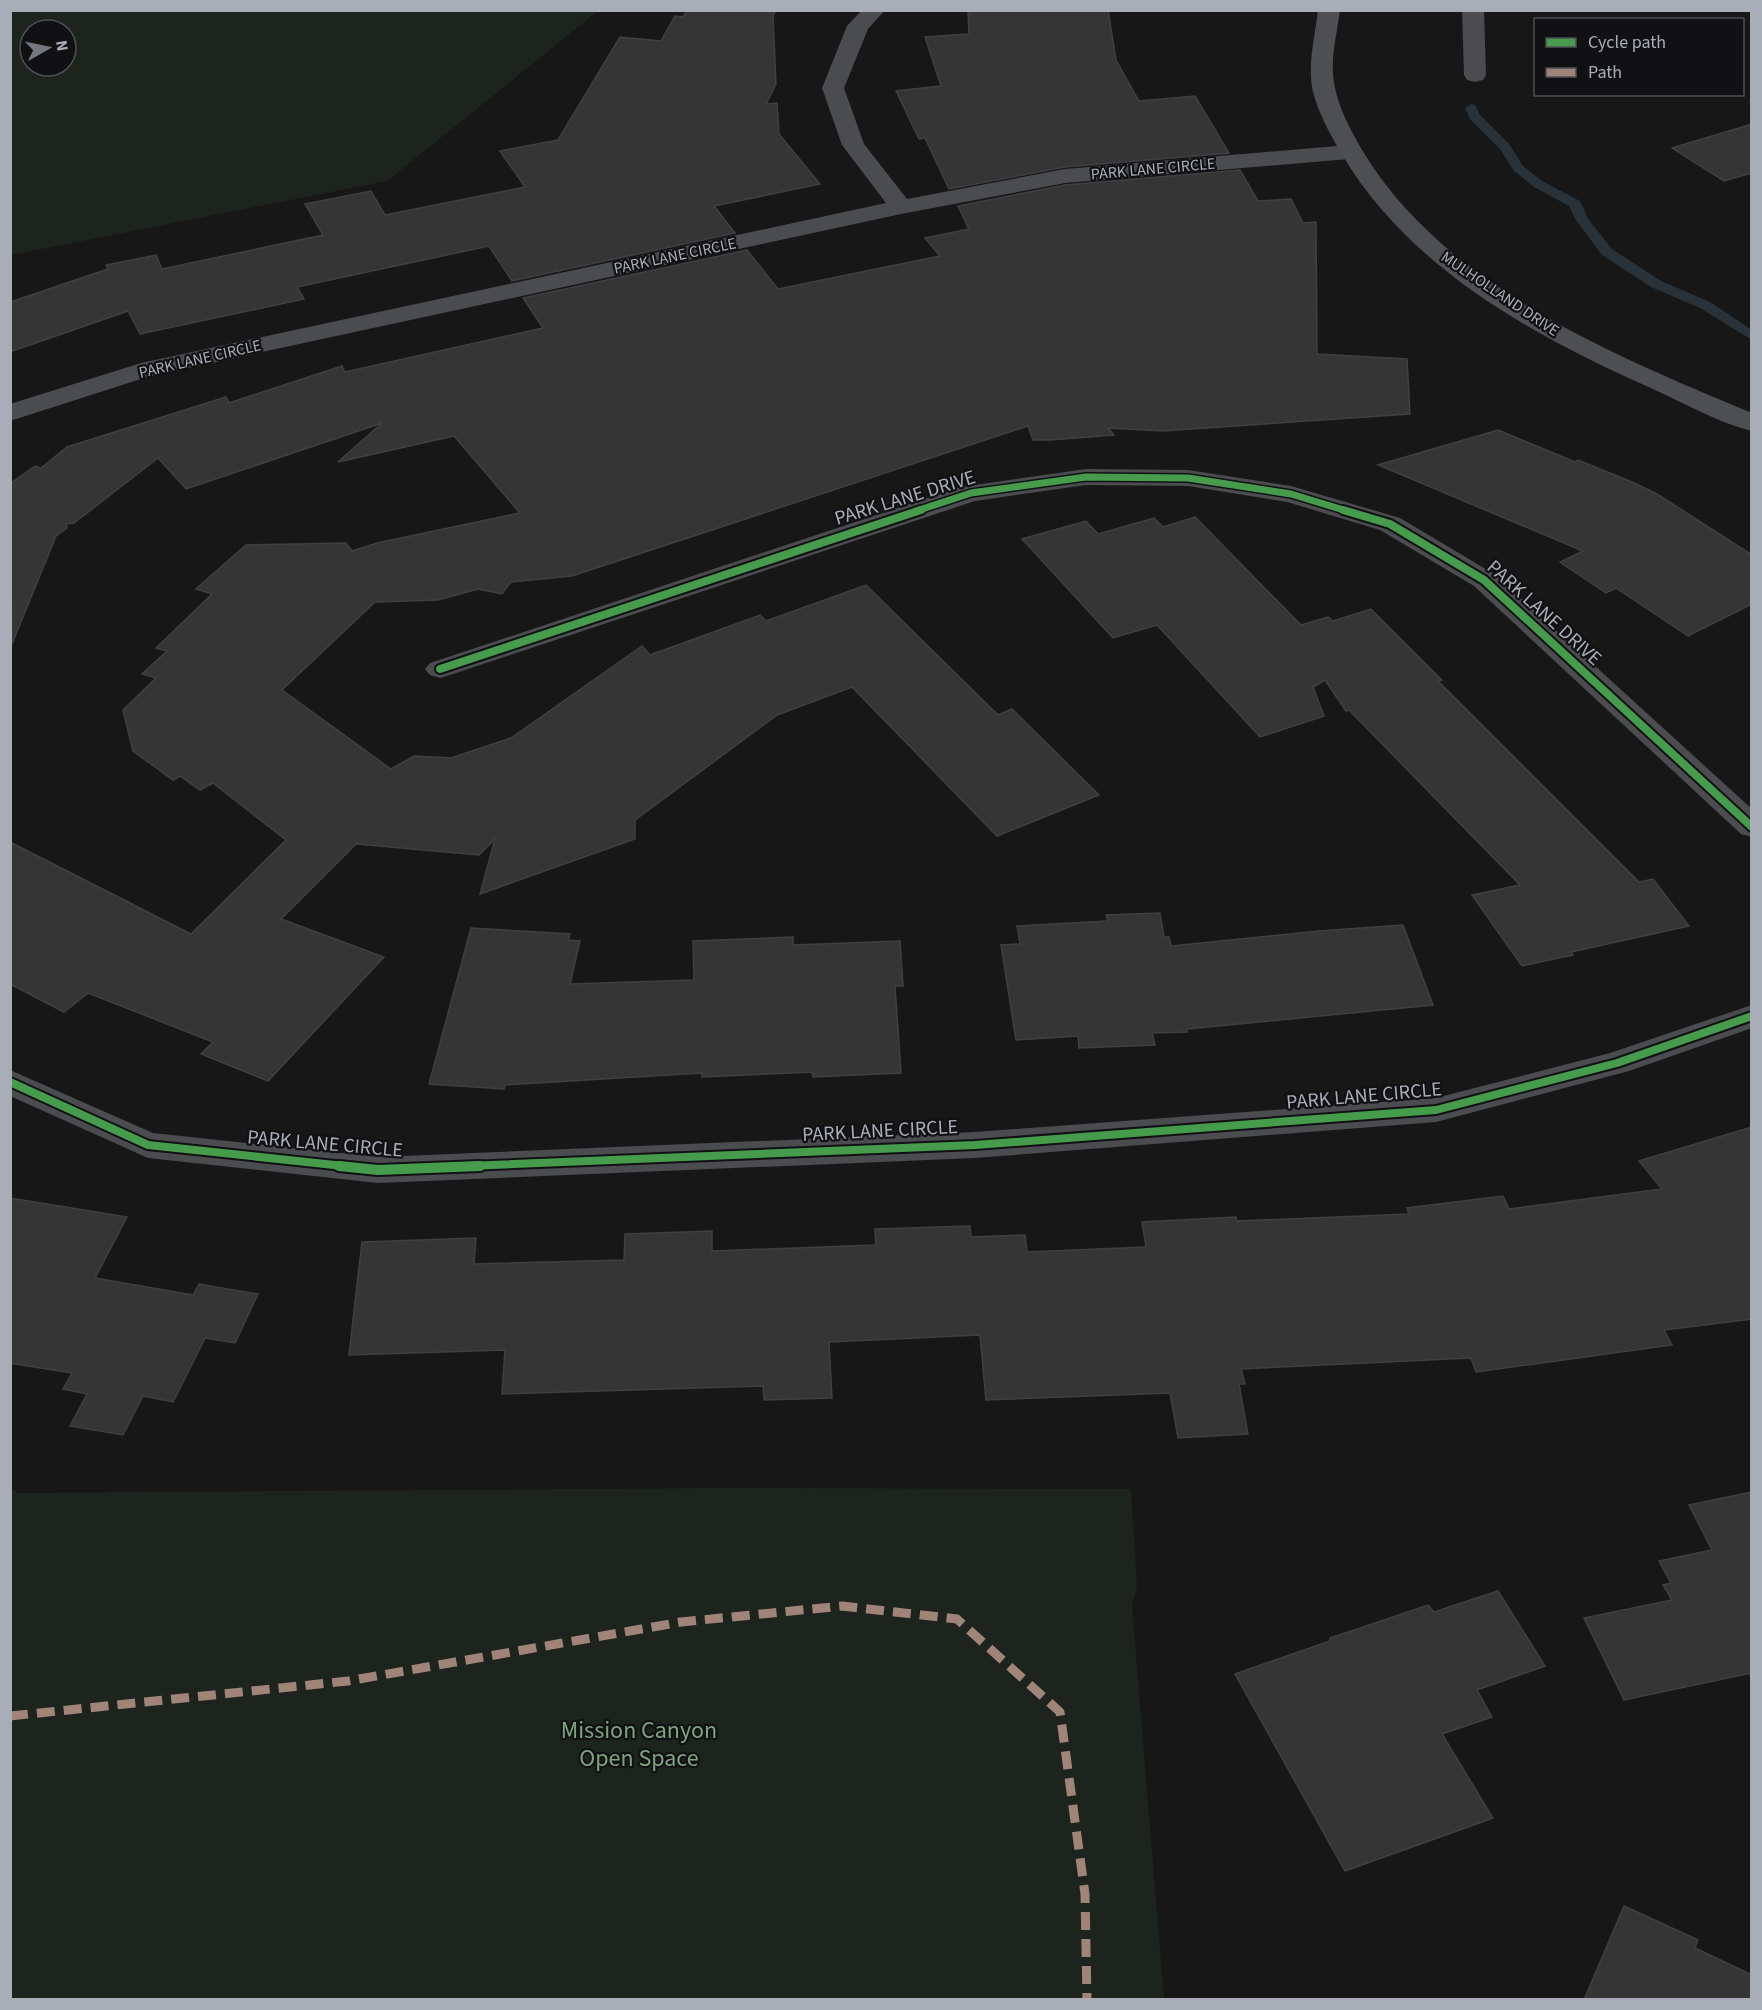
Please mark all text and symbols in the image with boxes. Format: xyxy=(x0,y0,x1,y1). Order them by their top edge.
north arrow xyxy=(18,18,78,78)
legend xyxy=(1534,18,1744,96)
text: Cycle path xyxy=(1588,30,1666,55)
text: N xyxy=(50,39,74,53)
text: Path xyxy=(1588,60,1622,85)
street label: PARK LANE CIRCLE xyxy=(1090,153,1216,185)
street label: PARK LANE CIRCLE xyxy=(612,232,738,280)
street label: MULHOLLAND DRIVE xyxy=(1437,246,1563,342)
street label: PARK LANE CIRCLE xyxy=(137,334,263,384)
street label: PARK LANE DRIVE xyxy=(831,463,979,533)
street label: PARK LANE DRIVE xyxy=(1480,554,1608,672)
street label: PARK LANE CIRCLE xyxy=(1285,1075,1443,1117)
street label: PARK LANE CIRCLE xyxy=(801,1113,959,1149)
street label: PARK LANE CIRCLE xyxy=(246,1123,404,1165)
park label: Mission Canyon Open Space xyxy=(561,1713,717,1776)

